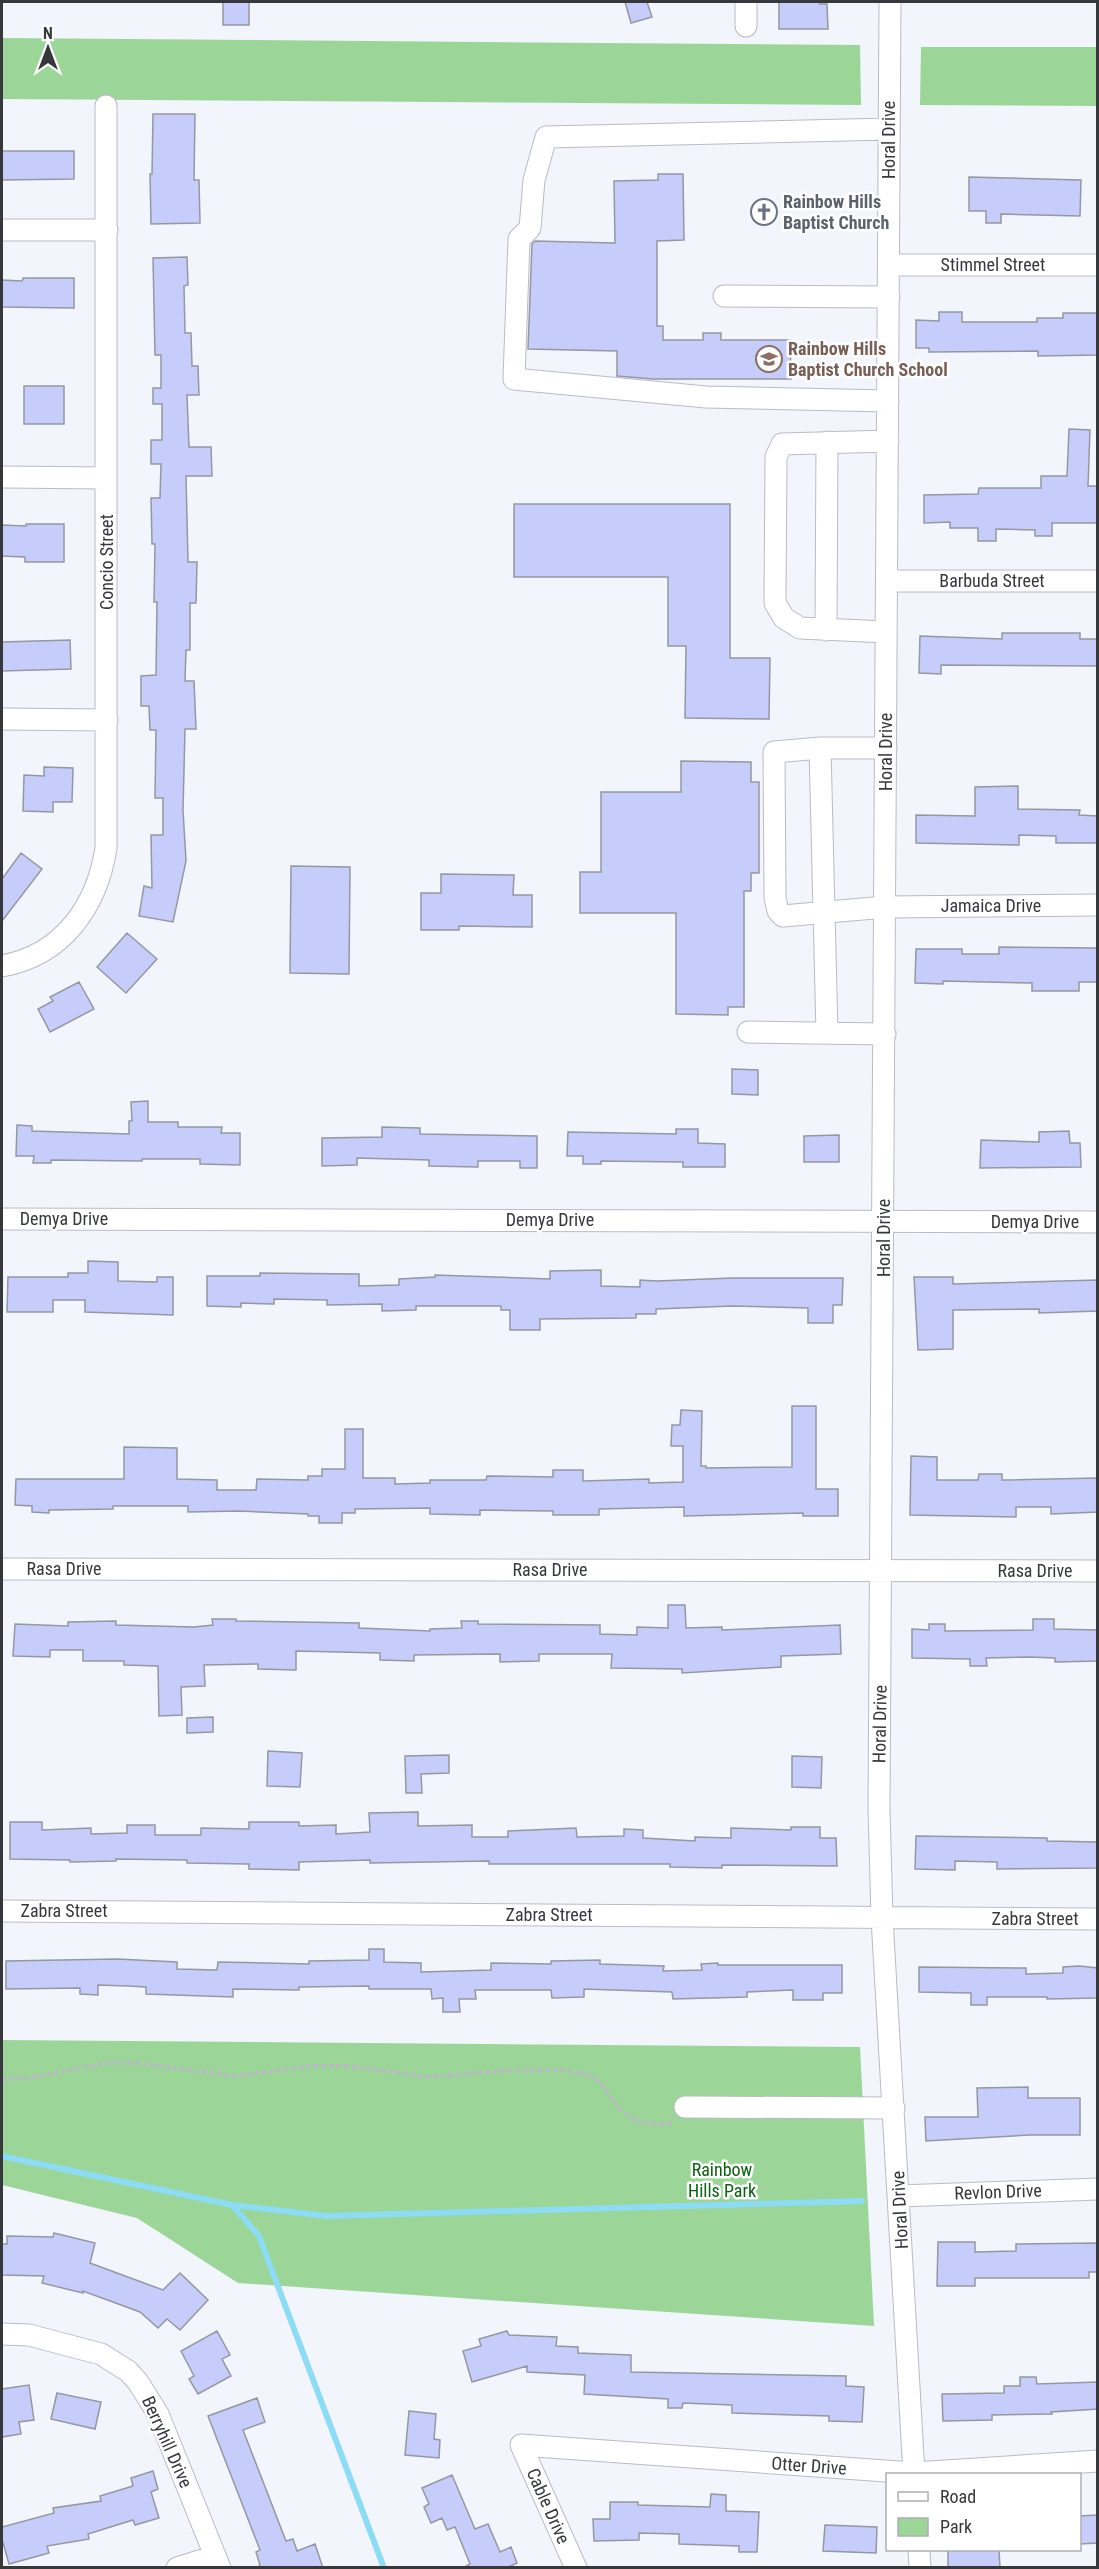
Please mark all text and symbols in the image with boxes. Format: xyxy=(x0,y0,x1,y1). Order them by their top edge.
north arrow xyxy=(18,18,78,78)
text: N xyxy=(43,24,53,43)
street label: Horal Drive xyxy=(878,101,899,179)
place label: Rainbow Hills Baptist Church xyxy=(783,191,889,233)
church icon: Rainbow Hills Baptist Church xyxy=(749,197,779,227)
street label: Stimmel Street xyxy=(941,254,1045,275)
place label: Rainbow Hills Baptist Church School xyxy=(788,338,948,380)
school or university icon: Rainbow Hills Baptist Church School xyxy=(754,344,784,374)
street label: Concio Street xyxy=(96,514,117,610)
street label: Barbuda Street xyxy=(939,570,1045,591)
street label: Horal Drive xyxy=(875,713,896,791)
street label: Jamaica Drive xyxy=(941,895,1041,916)
street label: Horal Drive xyxy=(873,1199,894,1277)
street label: Demya Drive xyxy=(20,1208,108,1229)
street label: Demya Drive xyxy=(506,1209,594,1230)
street label: Demya Drive xyxy=(991,1211,1079,1232)
street label: Rasa Drive xyxy=(26,1558,102,1579)
street label: Rasa Drive xyxy=(512,1559,588,1580)
street label: Rasa Drive xyxy=(997,1560,1073,1581)
street label: Horal Drive xyxy=(868,1685,891,1763)
street label: Zabra Street xyxy=(21,1900,107,1921)
street label: Zabra Street xyxy=(506,1904,592,1925)
street label: Zabra Street xyxy=(992,1908,1078,1929)
park label: Rainbow Hills Park xyxy=(688,2159,756,2201)
street label: Horal Drive xyxy=(887,2170,912,2250)
street label: Revlon Drive xyxy=(954,2179,1042,2204)
street label: Berryhill Drive xyxy=(138,2393,197,2491)
street label: Otter Drive xyxy=(771,2452,847,2479)
street label: Cable Drive xyxy=(523,2465,574,2547)
legend xyxy=(886,2473,1081,2551)
text: Road xyxy=(940,2486,976,2507)
text: Park xyxy=(940,2516,972,2537)

